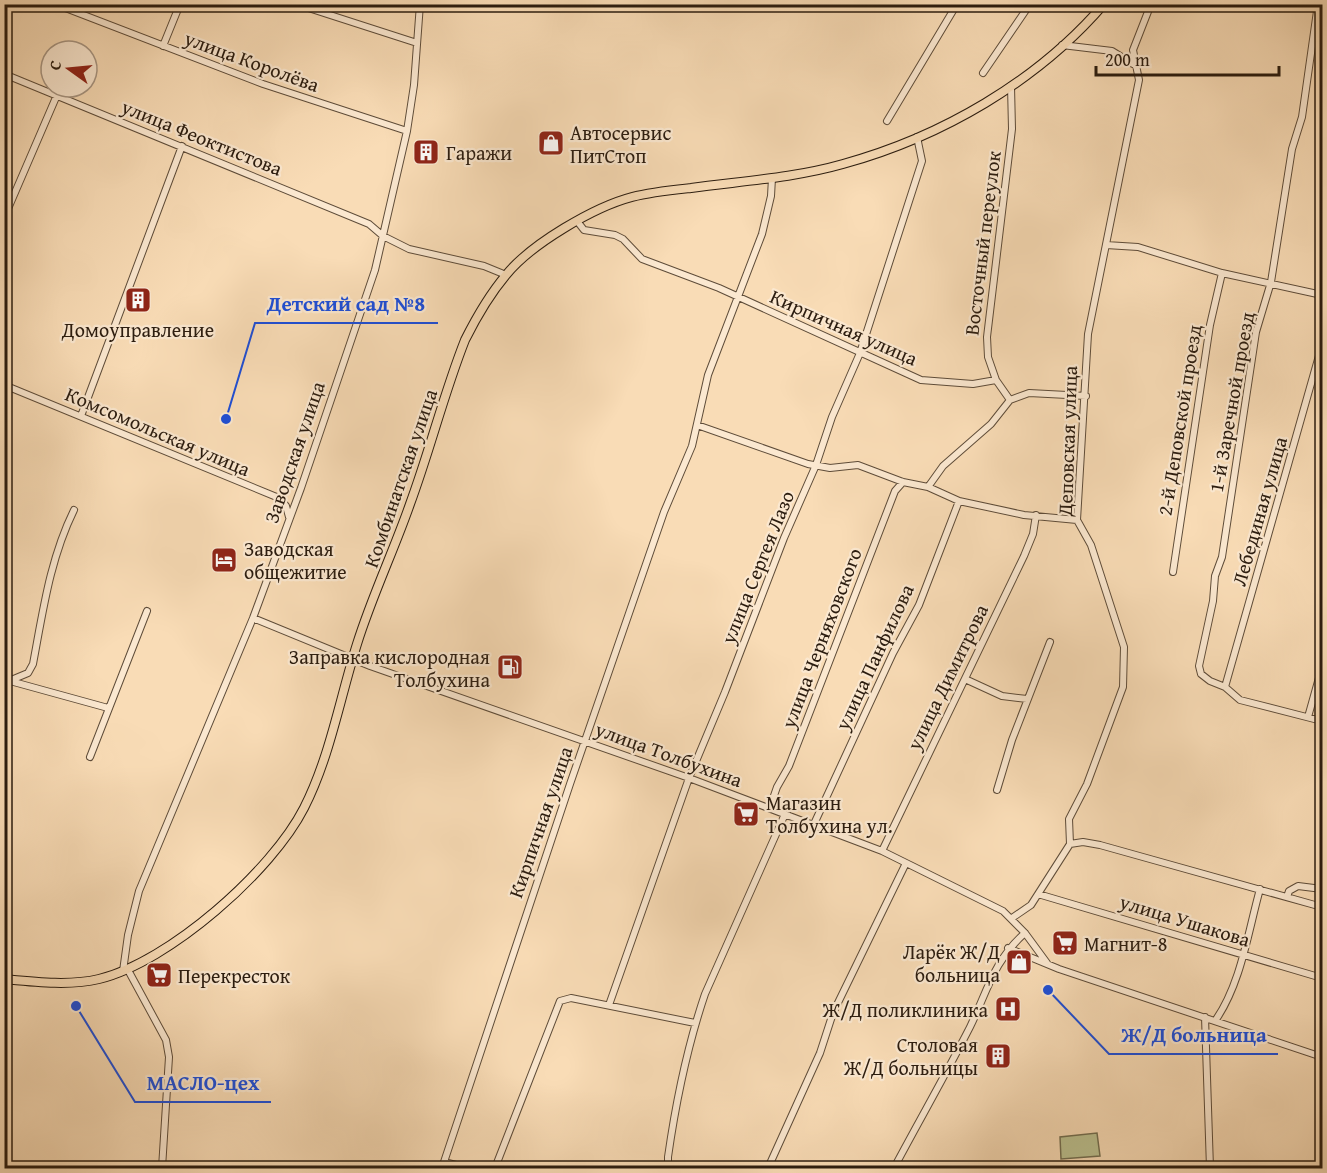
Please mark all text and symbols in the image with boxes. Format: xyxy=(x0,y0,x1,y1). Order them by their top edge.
street label: улица Королёва xyxy=(180,23,324,99)
north arrow xyxy=(39,39,99,99)
scale bar xyxy=(1096,39,1279,77)
text: 200 m xyxy=(1105,46,1150,73)
text: С xyxy=(42,58,67,73)
street label: улица Феоктистова xyxy=(116,91,287,183)
place label: Автосервис ПитСтоп xyxy=(570,118,671,170)
shop icon: Автосервис ПитСтоп xyxy=(536,128,566,158)
building icon: Гаражи xyxy=(411,137,441,167)
place label: Гаражи xyxy=(446,138,512,167)
street label: Восточный переулок xyxy=(956,149,1008,337)
street label: Кирпичная улица xyxy=(766,282,923,373)
callout: Детский сад №8 xyxy=(255,284,438,323)
building icon: Домоуправление xyxy=(123,285,153,315)
text: Детский сад №8 xyxy=(266,288,425,319)
street label: 1-й Заречной проезд xyxy=(1201,309,1261,495)
place label: Домоуправление xyxy=(61,315,214,344)
street label: 2-й Деповской проезд xyxy=(1150,322,1208,518)
street label: Деповская улица xyxy=(1050,365,1084,518)
street label: Заводская улица xyxy=(256,377,332,527)
street label: Комсомольская улица xyxy=(61,379,255,483)
street label: Комбинатская улица xyxy=(356,384,444,571)
street label: Лебединая улица xyxy=(1224,432,1294,589)
street label: улица Сергея Лазо xyxy=(713,486,801,649)
place label: Заводская общежитие xyxy=(244,534,347,586)
street label: улица Черняховского xyxy=(773,544,869,733)
hotel icon: Заводская общежитие xyxy=(209,545,239,575)
street label: улица Панфилова xyxy=(827,579,921,736)
street label: улица Димитрова xyxy=(899,599,995,756)
place label: Заправка кислородная Толбухина xyxy=(289,642,490,694)
fuel station icon: Заправка кислородная Толбухина xyxy=(495,652,525,682)
street label: улица Толбухина xyxy=(591,714,747,794)
street label: Кирпичная улица xyxy=(500,742,580,902)
place label: Магазин Толбухина ул. xyxy=(766,788,893,840)
supermarket icon: Магазин Толбухина ул. xyxy=(731,799,761,829)
street label: улица Ушакова xyxy=(1115,886,1254,954)
supermarket icon: Магнит-8 xyxy=(1050,928,1080,958)
place label: Магнит-8 xyxy=(1084,929,1167,958)
place label: Ларёк Ж/Д больница xyxy=(903,937,1000,989)
shop icon: Ларёк Ж/Д больница xyxy=(1004,947,1034,977)
supermarket icon: Перекресток xyxy=(144,960,174,990)
place label: Перекресток xyxy=(178,961,291,990)
hospital icon: Ж/Д поликлиника xyxy=(993,994,1023,1024)
place label: Ж/Д поликлиника xyxy=(821,995,988,1024)
callout: Ж/Д больница xyxy=(1109,1015,1278,1054)
text: Ж/Д больница xyxy=(1120,1019,1267,1050)
place label: Столовая Ж/Д больницы xyxy=(843,1030,978,1082)
building icon: Столовая Ж/Д больницы xyxy=(983,1041,1013,1071)
callout: МАСЛО-цех xyxy=(135,1063,271,1102)
text: МАСЛО-цех xyxy=(147,1067,259,1098)

